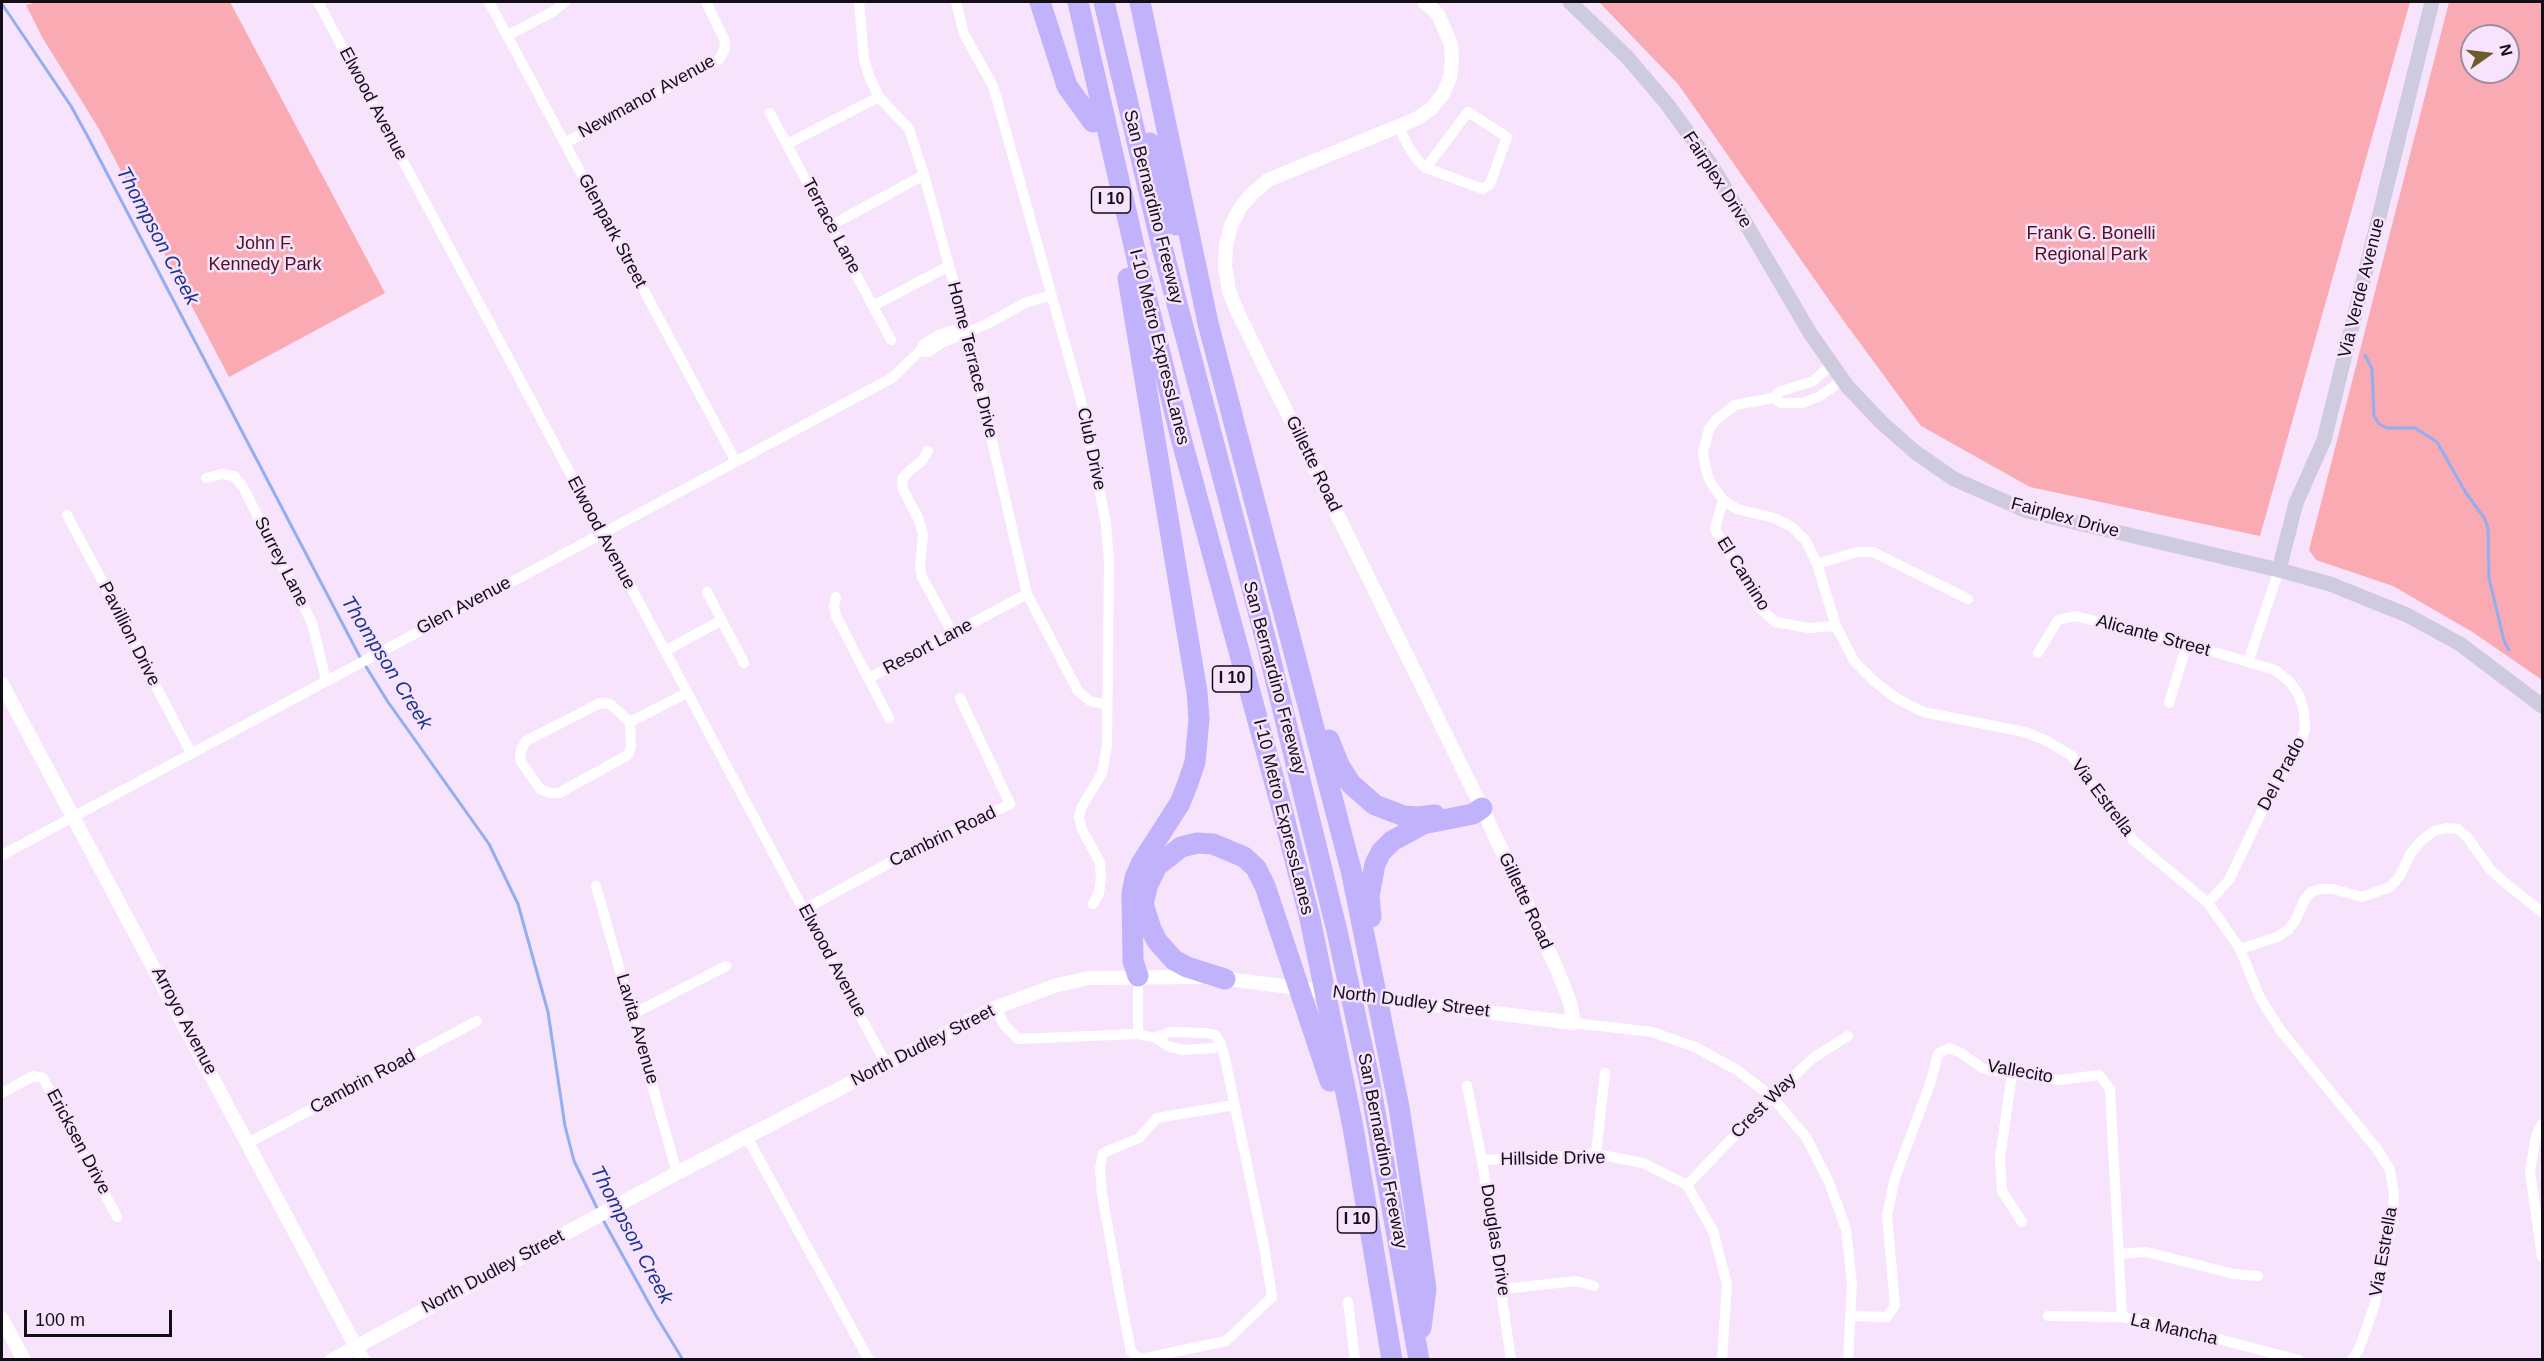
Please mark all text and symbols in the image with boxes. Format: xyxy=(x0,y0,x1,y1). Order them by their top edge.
north arrow xyxy=(2460,24,2520,84)
text: N xyxy=(2496,42,2516,58)
street label: Elwood Avenue xyxy=(334,44,412,164)
street label: Newmanor Avenue xyxy=(575,51,719,143)
street label: San Bernardino Freeway xyxy=(1118,108,1188,306)
street label: Fairplex Drive xyxy=(1678,128,1756,232)
water label: Thompson Creek xyxy=(110,163,204,309)
street label: Glenpark Street xyxy=(573,170,651,292)
street label: Terrace Lane xyxy=(797,175,865,277)
road number: I 10 xyxy=(1092,187,1130,213)
street label: Via Verde Avenue xyxy=(2334,216,2390,360)
park label: Frank G. Bonelli Regional Park xyxy=(2026,223,2156,266)
park label: John F. Kennedy Park xyxy=(208,233,322,276)
street label: I-10 Metro ExpressLanes xyxy=(1124,247,1194,447)
street label: Home Terrace Drive xyxy=(942,280,1002,440)
street label: Club Drive xyxy=(1072,406,1110,492)
street label: Gillette Road xyxy=(1280,413,1346,515)
street label: Elwood Avenue xyxy=(562,473,640,593)
street label: Fairplex Drive xyxy=(2009,493,2121,543)
street label: Surrey Lane xyxy=(249,513,313,611)
street label: El Camino xyxy=(1712,533,1774,615)
street label: Glen Avenue xyxy=(413,572,515,640)
street label: Pavillion Drive xyxy=(93,578,165,690)
street label: San Bernardino Freeway xyxy=(1238,579,1310,777)
water label: Thompson Creek xyxy=(335,592,437,734)
street label: Alicante Street xyxy=(2094,610,2212,662)
street label: Resort Lane xyxy=(880,614,976,680)
road number: I 10 xyxy=(1212,666,1252,692)
street label: I-10 Metro ExpressLanes xyxy=(1248,717,1318,917)
street label: Del Prado xyxy=(2254,734,2310,814)
street label: Via Estrella xyxy=(2066,755,2138,841)
street label: Cambrin Road xyxy=(886,802,1000,872)
street label: Gillette Road xyxy=(1493,849,1557,953)
street label: Elwood Avenue xyxy=(793,901,871,1021)
street label: Arroyo Avenue xyxy=(147,964,221,1078)
street label: Lavita Avenue xyxy=(611,971,663,1087)
street label: North Dudley Street xyxy=(1331,982,1491,1022)
street label: North Dudley Street xyxy=(848,1000,998,1092)
street label: Cambrin Road xyxy=(307,1045,419,1119)
street label: San Bernardino Freeway xyxy=(1352,1051,1412,1251)
street label: Vallecito xyxy=(1985,1056,2055,1088)
street label: Crest Way xyxy=(1727,1069,1801,1143)
street label: Ericksen Drive xyxy=(41,1086,115,1198)
street label: Hillside Drive xyxy=(1500,1147,1606,1171)
water label: Thompson Creek xyxy=(584,1162,678,1308)
street label: Douglas Drive xyxy=(1475,1182,1515,1298)
street label: Via Estrella xyxy=(2365,1205,2403,1299)
road number: I 10 xyxy=(1338,1207,1376,1233)
street label: North Dudley Street xyxy=(418,1225,568,1319)
scale bar xyxy=(27,1298,176,1336)
street label: La Mancha xyxy=(2128,1309,2220,1351)
text: 100 m xyxy=(35,1310,85,1330)

